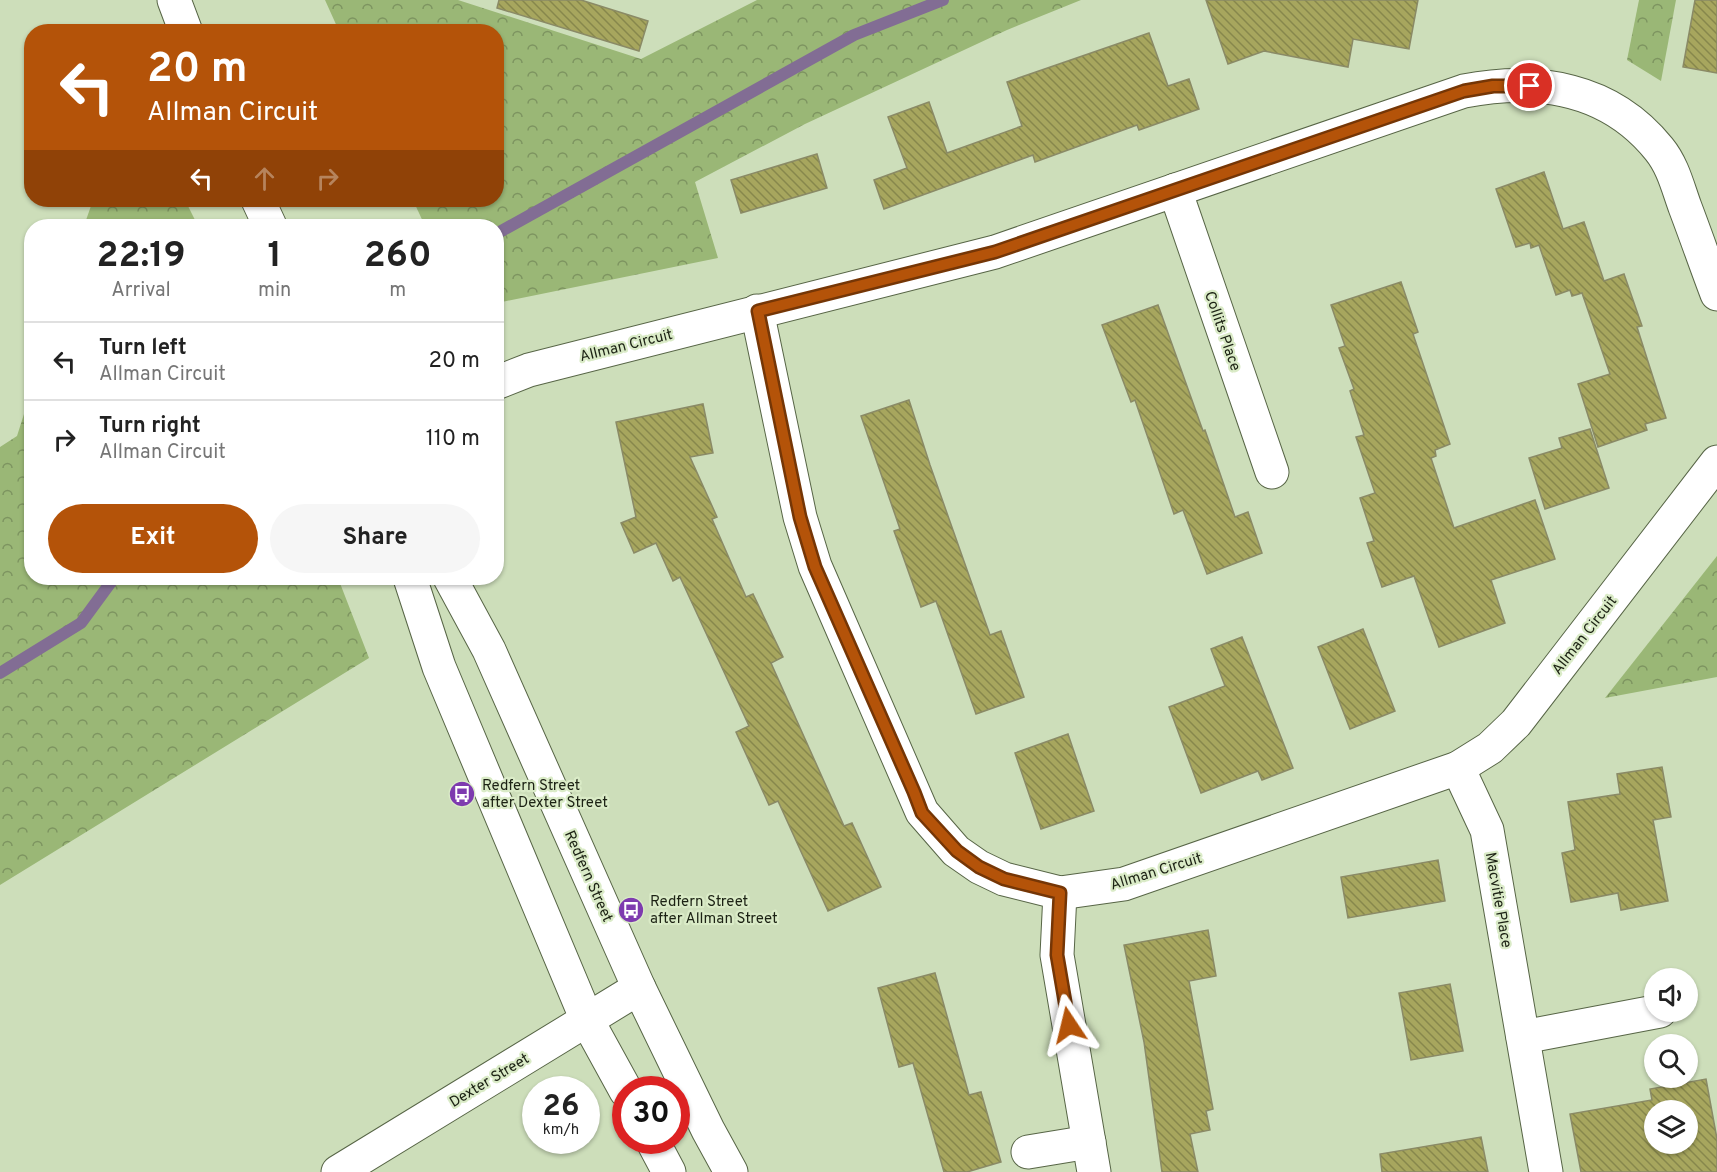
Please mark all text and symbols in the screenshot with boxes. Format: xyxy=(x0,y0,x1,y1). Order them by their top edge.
text: 20 m xyxy=(147,44,248,97)
icon: left xyxy=(48,48,126,126)
pin xyxy=(1504,60,1555,111)
icon: arrive xyxy=(1513,69,1546,102)
text: Allman Circuit xyxy=(147,96,318,130)
icon: left xyxy=(185,162,218,195)
icon: ahead xyxy=(248,162,281,195)
icon: right xyxy=(311,162,344,195)
text: 22:19 xyxy=(96,234,186,280)
text: 1 xyxy=(268,234,282,280)
text: 260 xyxy=(364,234,432,280)
text: Arrival xyxy=(111,278,171,304)
text: min xyxy=(258,278,291,304)
text: m xyxy=(389,278,406,304)
street label: Collits Place xyxy=(1199,289,1244,374)
street label: Allman Circuit xyxy=(578,326,675,367)
text: Turn left xyxy=(99,335,187,362)
icon: left xyxy=(48,345,81,378)
text: 20 m xyxy=(429,348,480,375)
text: Allman Circuit xyxy=(99,362,226,388)
text: Turn right xyxy=(99,413,201,440)
icon: right xyxy=(48,423,81,456)
text: 110 m xyxy=(426,426,480,453)
text: Allman Circuit xyxy=(99,440,226,466)
button: Exit xyxy=(48,504,258,573)
button: Share xyxy=(270,504,480,573)
street label: Allman Circuit xyxy=(1548,593,1622,679)
place label: Redfern Street after Dexter Street xyxy=(482,777,608,813)
bus stop icon: Redfern Street after Dexter Street xyxy=(447,779,477,809)
street label: Redfern Street xyxy=(559,828,616,925)
street label: Allman Circuit xyxy=(1108,849,1205,895)
street label: Macvitie Place xyxy=(1480,851,1515,950)
place label: Redfern Street after Allman Street xyxy=(650,893,778,929)
bus stop icon: Redfern Street after Allman Street xyxy=(616,895,646,925)
map controls xyxy=(1644,968,1698,1154)
button: sound xyxy=(1644,968,1698,1022)
position arrow xyxy=(1037,993,1101,1057)
button: search xyxy=(1644,1034,1698,1088)
street label: Dexter Street xyxy=(446,1050,533,1113)
speed limit sign: 30 xyxy=(612,1076,690,1154)
text: 26 xyxy=(543,1089,579,1126)
button: layers xyxy=(1644,1100,1698,1154)
text: km/h xyxy=(543,1121,579,1140)

